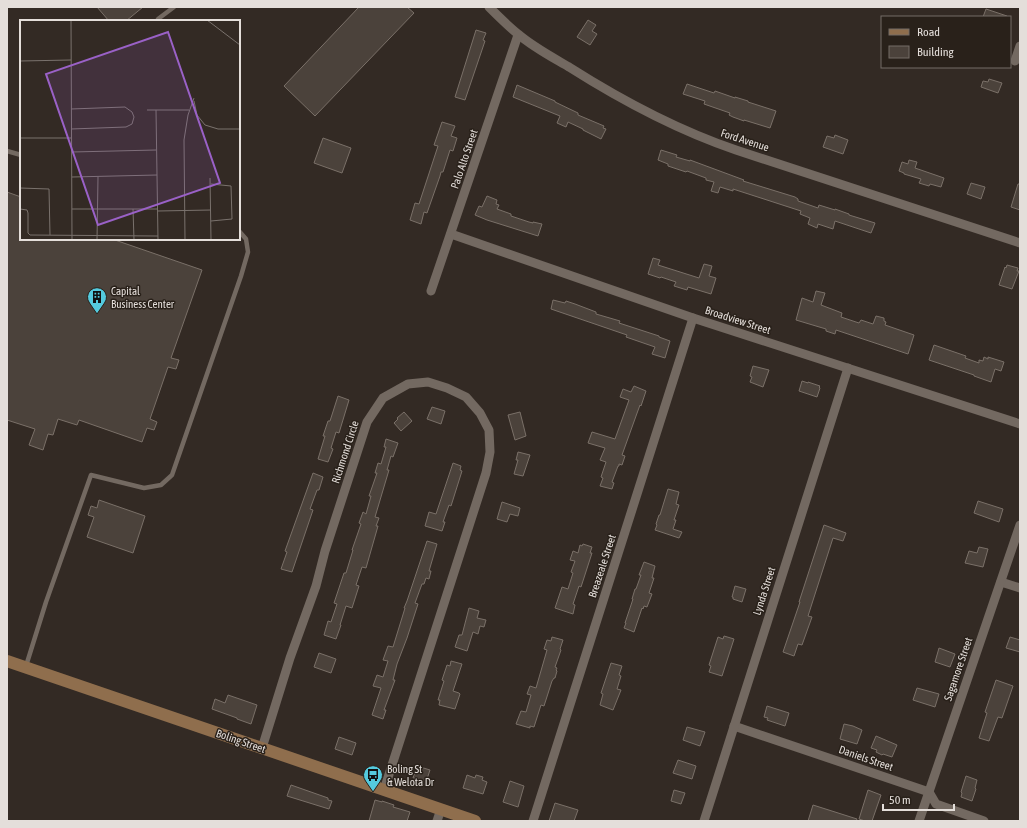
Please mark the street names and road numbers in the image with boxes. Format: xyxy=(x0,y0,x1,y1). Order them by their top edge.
street label: Ford Avenue xyxy=(719,127,771,153)
street label: Palo Alto Street xyxy=(448,128,480,190)
street label: Broadview Street xyxy=(704,304,772,336)
street label: Richmond Circle xyxy=(329,419,361,485)
street label: Breazeale Street xyxy=(586,533,618,599)
street label: Lynda Street xyxy=(751,565,777,617)
street label: Sagamore Street xyxy=(942,636,974,702)
street label: Boling Street xyxy=(215,727,267,755)
street label: Daniels Street xyxy=(837,743,895,773)

